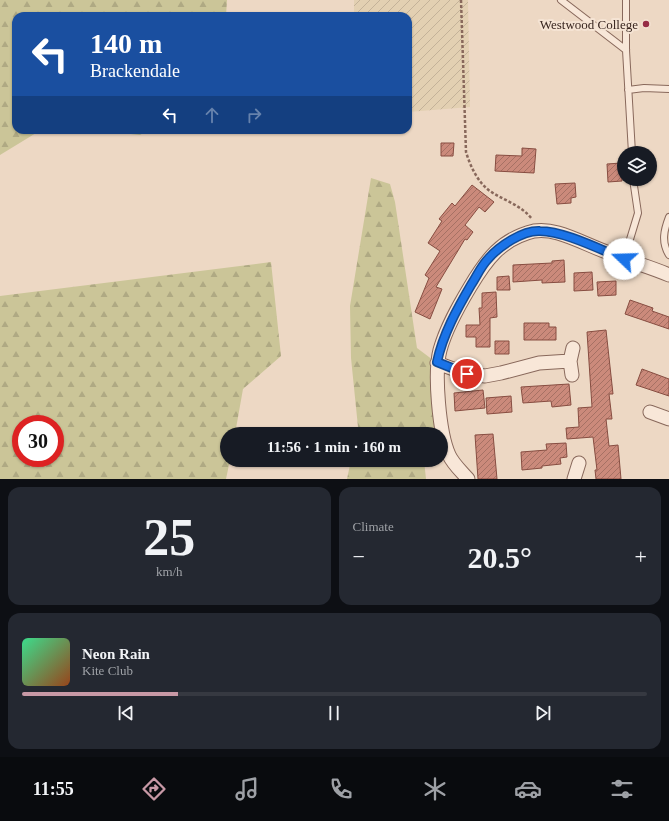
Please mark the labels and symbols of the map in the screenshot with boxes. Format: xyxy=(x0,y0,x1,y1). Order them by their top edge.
place label: Westwood College xyxy=(540,17,638,32)
marker: Westwood College xyxy=(641,19,651,29)
position arrow xyxy=(603,238,645,280)
pin xyxy=(450,357,484,391)
speed limit sign: 30 xyxy=(12,415,64,467)

